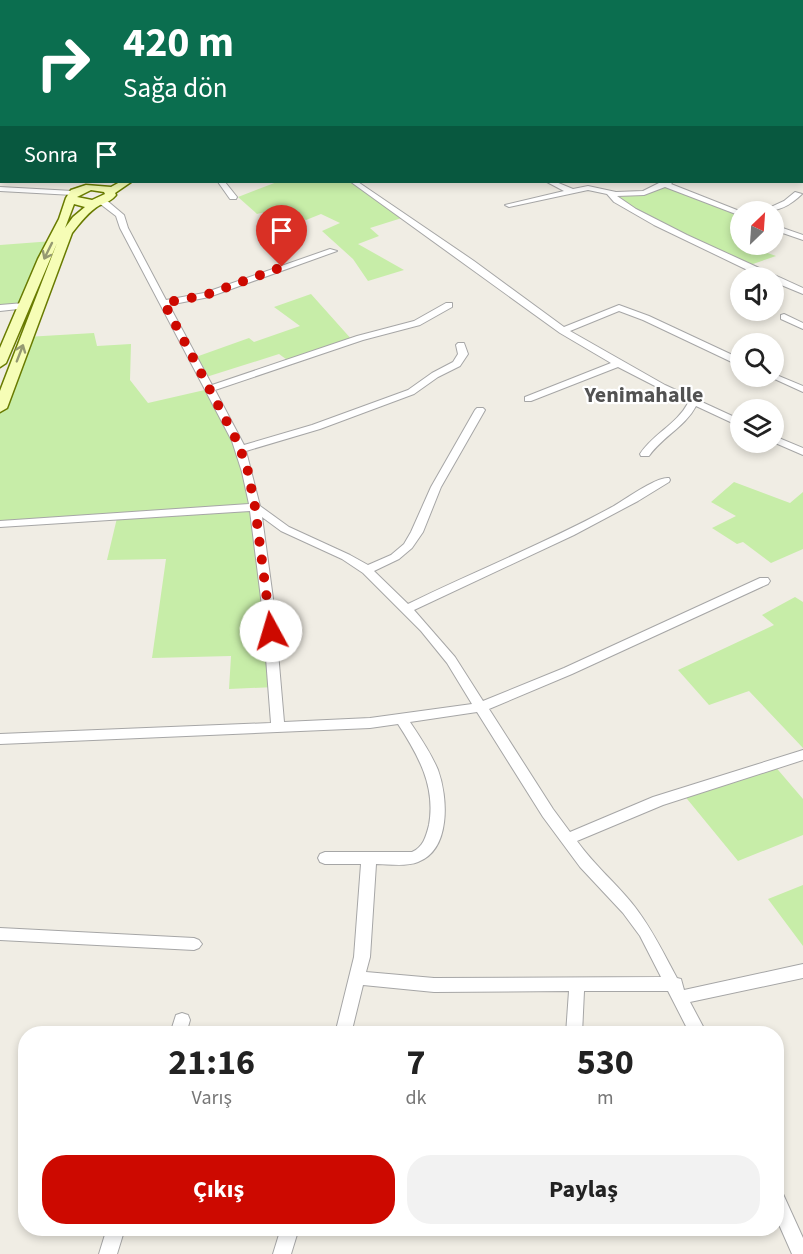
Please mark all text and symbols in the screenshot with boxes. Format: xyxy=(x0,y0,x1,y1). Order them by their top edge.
text: 420 m xyxy=(123,13,234,73)
icon: right xyxy=(24,24,102,102)
text: Sağa dön xyxy=(123,69,228,108)
icon: arrive xyxy=(90,138,123,171)
text: Sonra xyxy=(24,139,78,171)
north arrow xyxy=(730,201,784,255)
map controls xyxy=(730,201,784,453)
pin xyxy=(256,205,307,267)
icon: arrive xyxy=(265,214,298,247)
one-way arrow xyxy=(41,242,53,260)
button: sound xyxy=(730,267,784,321)
button: search xyxy=(730,333,784,387)
one-way arrow xyxy=(15,344,26,363)
district label: Yenimahalle xyxy=(584,379,703,411)
button: layers xyxy=(730,399,784,453)
position arrow xyxy=(239,599,303,663)
text: 21:16 xyxy=(168,1037,255,1088)
text: 7 xyxy=(406,1037,425,1088)
text: 530 xyxy=(577,1037,634,1088)
text: Varış xyxy=(192,1084,232,1112)
text: dk xyxy=(405,1084,426,1112)
text: m xyxy=(597,1084,614,1112)
button: Çıkış xyxy=(42,1155,395,1224)
button: Paylaş xyxy=(407,1155,760,1224)

